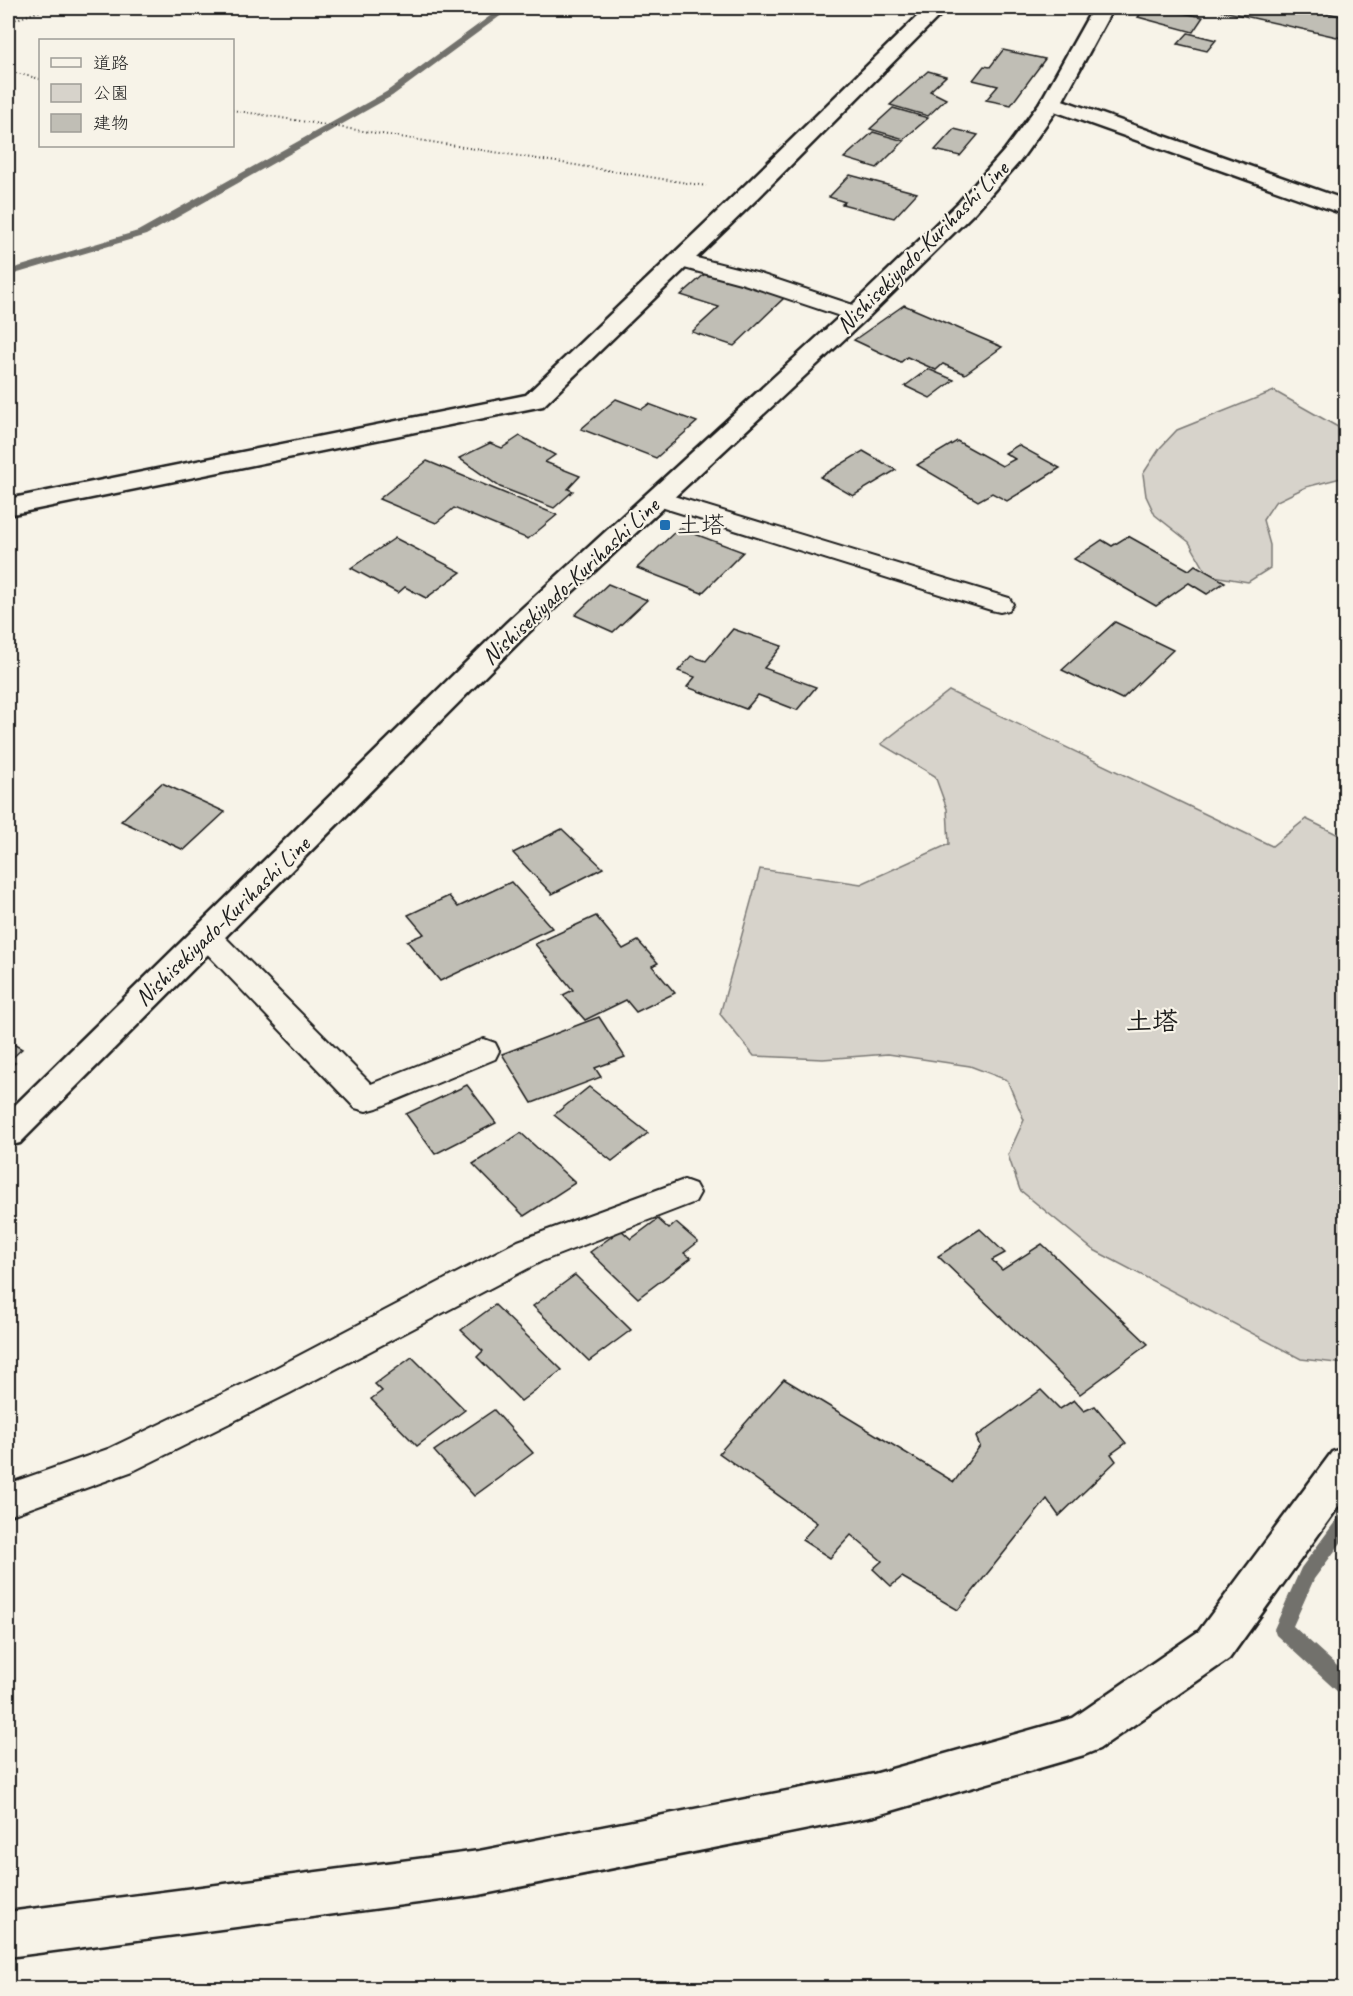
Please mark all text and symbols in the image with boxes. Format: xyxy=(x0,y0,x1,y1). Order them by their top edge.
legend xyxy=(39,39,234,147)
text: 道路 xyxy=(93,52,129,74)
text: 公園 xyxy=(93,82,129,104)
text: 建物 xyxy=(93,112,129,134)
street label: Nishisekiyado-Kurihashi Line xyxy=(829,153,1016,340)
street label: Nishisekiyado-Kurihashi Line xyxy=(475,489,667,671)
place label: 土塔 xyxy=(677,510,725,540)
marker: 土塔 xyxy=(658,518,672,532)
street label: Nishisekiyado-Kurihashi Line xyxy=(128,828,317,1012)
district label: 土塔 xyxy=(1126,1005,1178,1038)

